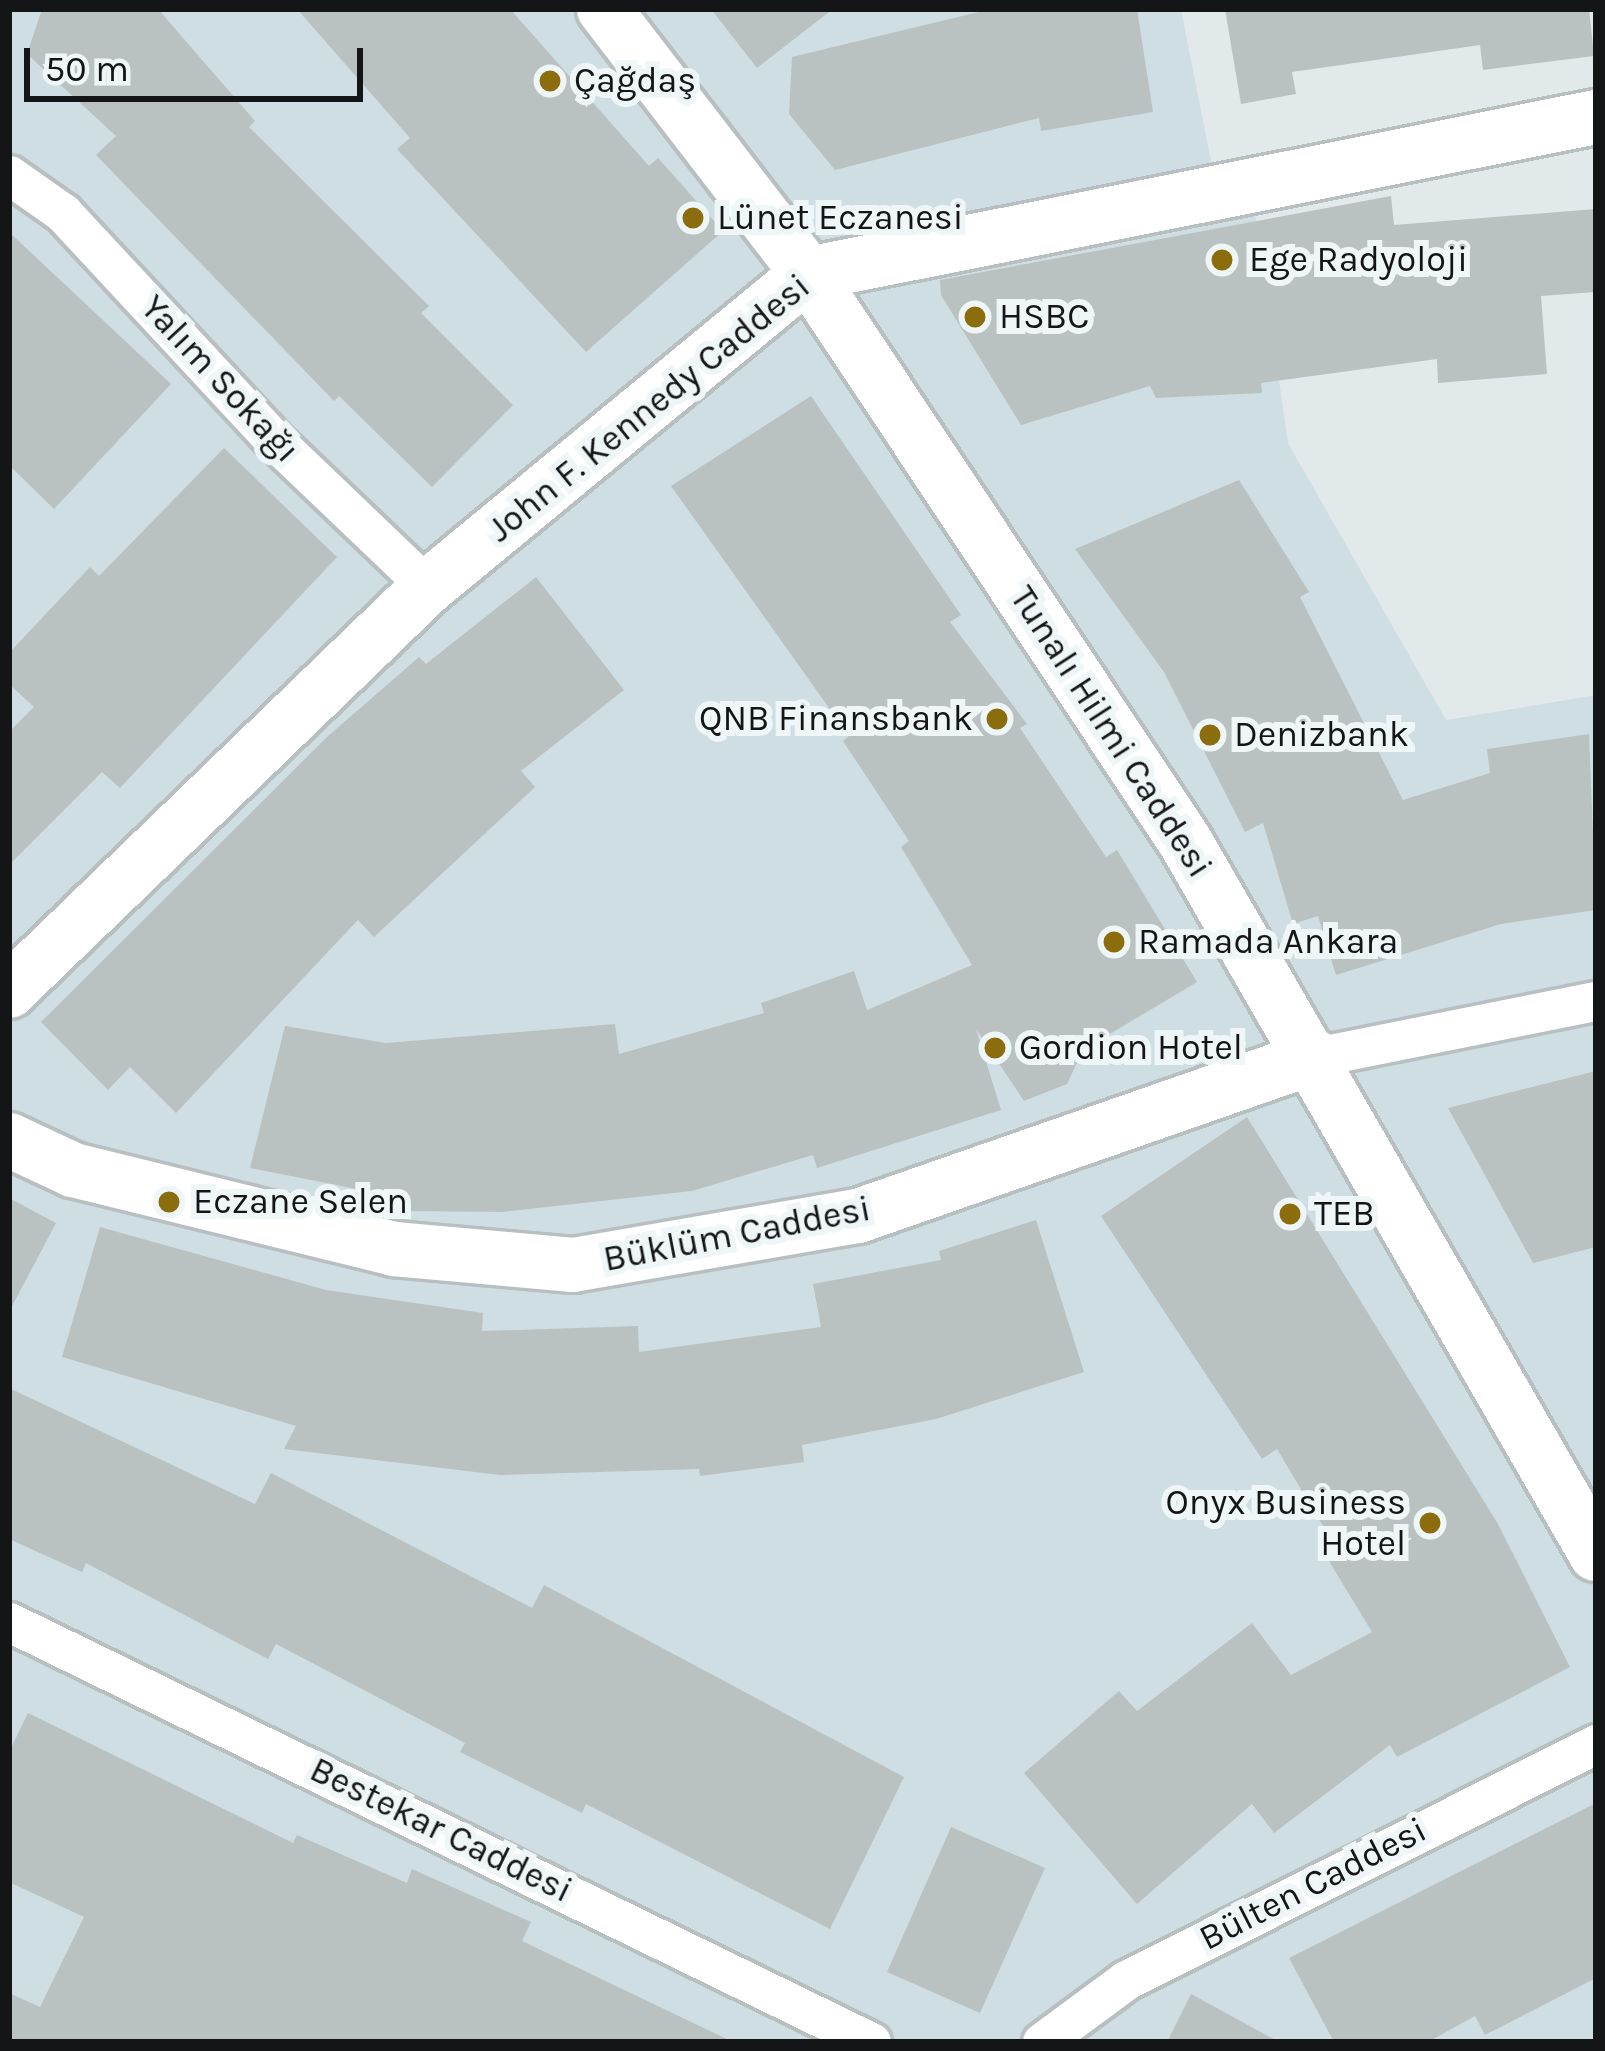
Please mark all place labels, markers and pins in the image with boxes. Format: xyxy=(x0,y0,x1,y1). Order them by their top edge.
place label: Çağdaş xyxy=(574,59,696,103)
marker: Çağdaş xyxy=(537,68,563,94)
place label: Lünet Eczanesi xyxy=(717,196,963,240)
marker: Lünet Eczanesi xyxy=(680,205,706,231)
place label: Ege Radyoloji xyxy=(1249,238,1468,282)
marker: Ege Radyoloji xyxy=(1206,244,1238,276)
place label: HSBC xyxy=(999,295,1089,339)
marker: HSBC xyxy=(962,304,988,330)
place label: QNB Finansbank xyxy=(699,697,973,741)
marker: QNB Finansbank xyxy=(984,706,1010,732)
place label: Denizbank xyxy=(1234,713,1409,757)
marker: Denizbank xyxy=(1197,722,1223,748)
place label: Ramada Ankara xyxy=(1138,920,1398,964)
marker: Ramada Ankara xyxy=(1101,929,1127,955)
place label: Gordion Hotel xyxy=(1019,1026,1243,1070)
marker: Gordion Hotel xyxy=(982,1035,1008,1061)
place label: Eczane Selen xyxy=(193,1180,408,1224)
marker: Eczane Selen xyxy=(156,1189,182,1215)
place label: TEB xyxy=(1314,1192,1375,1236)
marker: TEB xyxy=(1277,1201,1303,1227)
place label: Onyx Business Hotel xyxy=(1165,1480,1406,1565)
marker: Onyx Business Hotel xyxy=(1417,1510,1443,1536)

